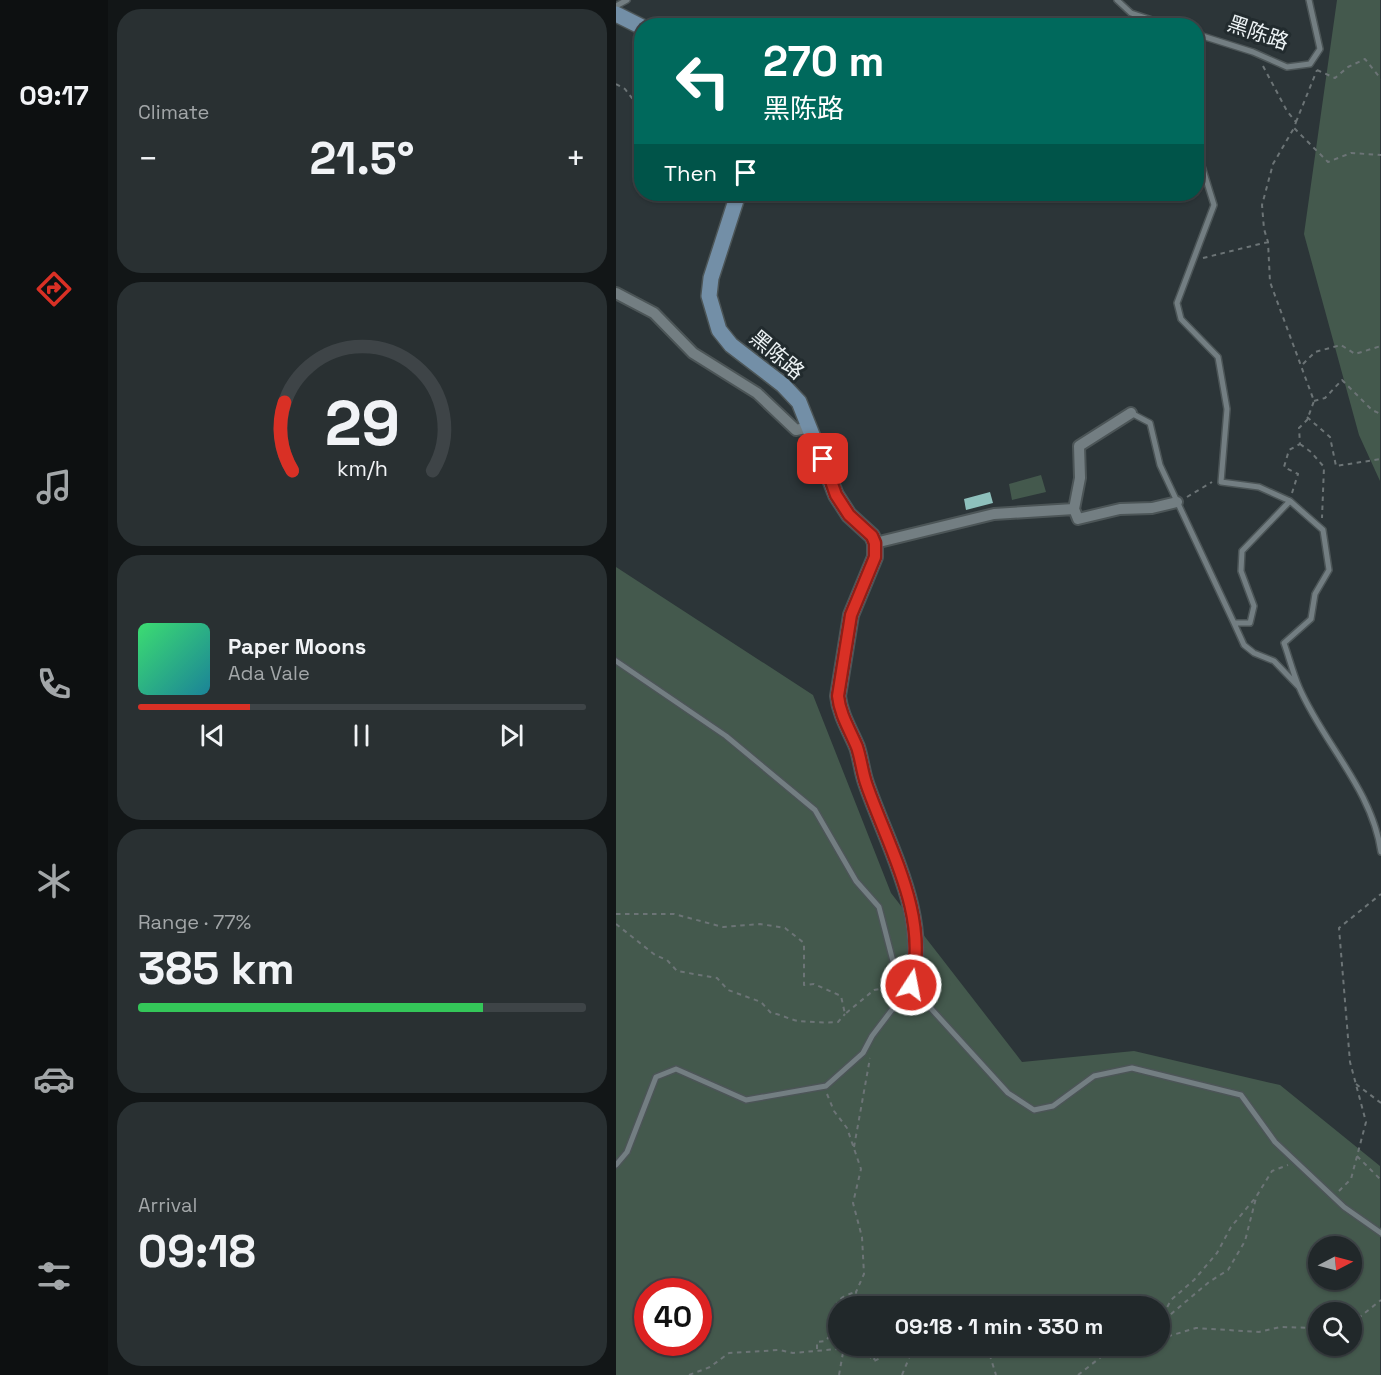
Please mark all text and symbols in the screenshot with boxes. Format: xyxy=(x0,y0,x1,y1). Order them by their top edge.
street label: 黑陈路 xyxy=(1224,10,1292,56)
text: 270 m xyxy=(763,35,884,88)
icon: left xyxy=(664,42,742,120)
text: 09:17 xyxy=(19,78,89,113)
text: 黑陈路 xyxy=(763,91,844,126)
text: Climate xyxy=(138,99,209,125)
text: 21.5° xyxy=(309,130,415,187)
text: − xyxy=(138,138,158,180)
text: + xyxy=(566,138,586,180)
icon: arrive xyxy=(729,156,762,189)
text: Then xyxy=(664,159,717,187)
icon: directions xyxy=(33,268,75,310)
street label: 黑陈路 xyxy=(745,324,810,385)
text: 29 xyxy=(324,384,400,463)
pin xyxy=(797,433,848,484)
icon: arrive xyxy=(806,442,839,475)
text: km/h xyxy=(336,456,388,483)
icon: music xyxy=(33,466,75,508)
text: Paper Moons xyxy=(228,632,366,660)
text: Ada Vale xyxy=(228,660,310,686)
icon: phone xyxy=(33,663,75,705)
icon: previous xyxy=(196,719,229,752)
icon: pause xyxy=(345,719,378,752)
icon: next xyxy=(495,719,528,752)
icon: climate xyxy=(33,860,75,902)
text: Range · 77% xyxy=(138,909,251,935)
text: 385 km xyxy=(138,940,295,997)
position arrow xyxy=(879,953,943,1017)
icon: car xyxy=(33,1058,75,1100)
text: Arrival xyxy=(138,1192,197,1218)
text: 09:18 xyxy=(138,1223,256,1280)
north arrow xyxy=(1308,1236,1362,1290)
map controls xyxy=(1308,1236,1362,1356)
icon: filters xyxy=(33,1255,75,1297)
speed limit sign: 40 xyxy=(634,1278,712,1356)
button: search xyxy=(1308,1302,1362,1356)
text: 09:18 · 1 min · 330 m xyxy=(895,1312,1103,1340)

